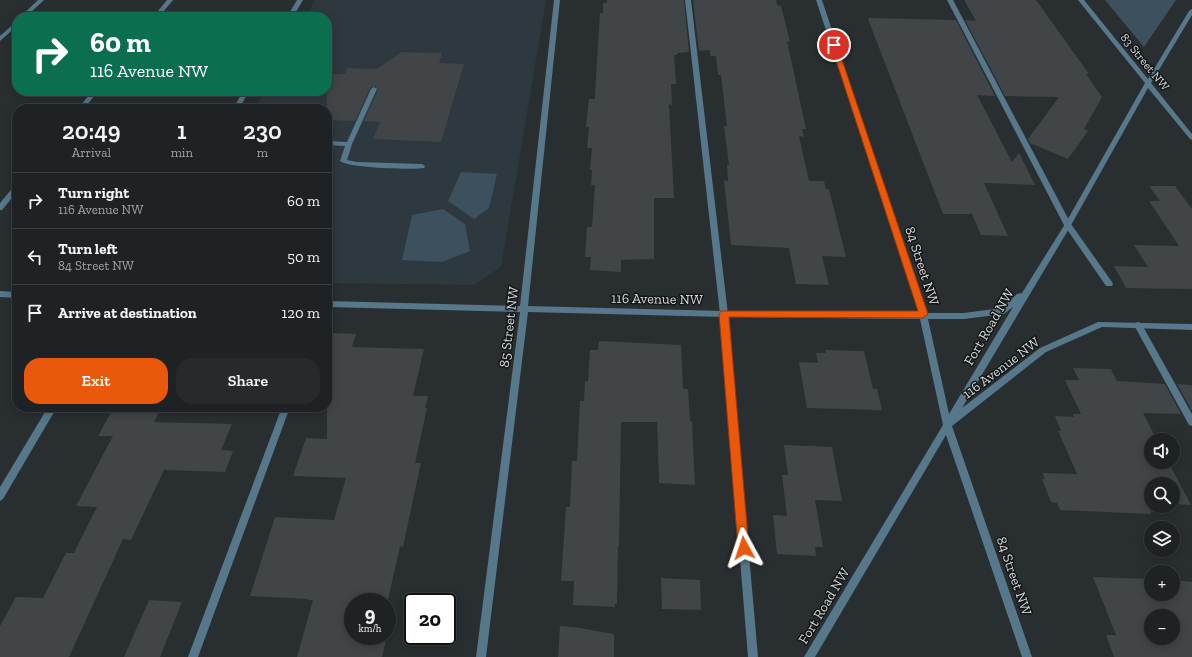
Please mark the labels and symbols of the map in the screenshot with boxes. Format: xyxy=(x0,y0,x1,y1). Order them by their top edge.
pin xyxy=(817,28,851,62)
street label: 83 Street NW xyxy=(1118,31,1173,94)
street label: 84 Street NW xyxy=(901,225,943,307)
street label: 85 Street NW xyxy=(496,286,522,368)
street label: Fort Road NW xyxy=(960,286,1018,368)
street label: 116 Avenue NW xyxy=(611,290,703,308)
street label: 116 Avenue NW xyxy=(959,334,1043,402)
position arrow xyxy=(723,527,765,569)
street label: 84 Street NW xyxy=(993,535,1035,617)
street label: Fort Road NW xyxy=(795,565,853,647)
speed limit sign: 20 xyxy=(404,593,456,645)

